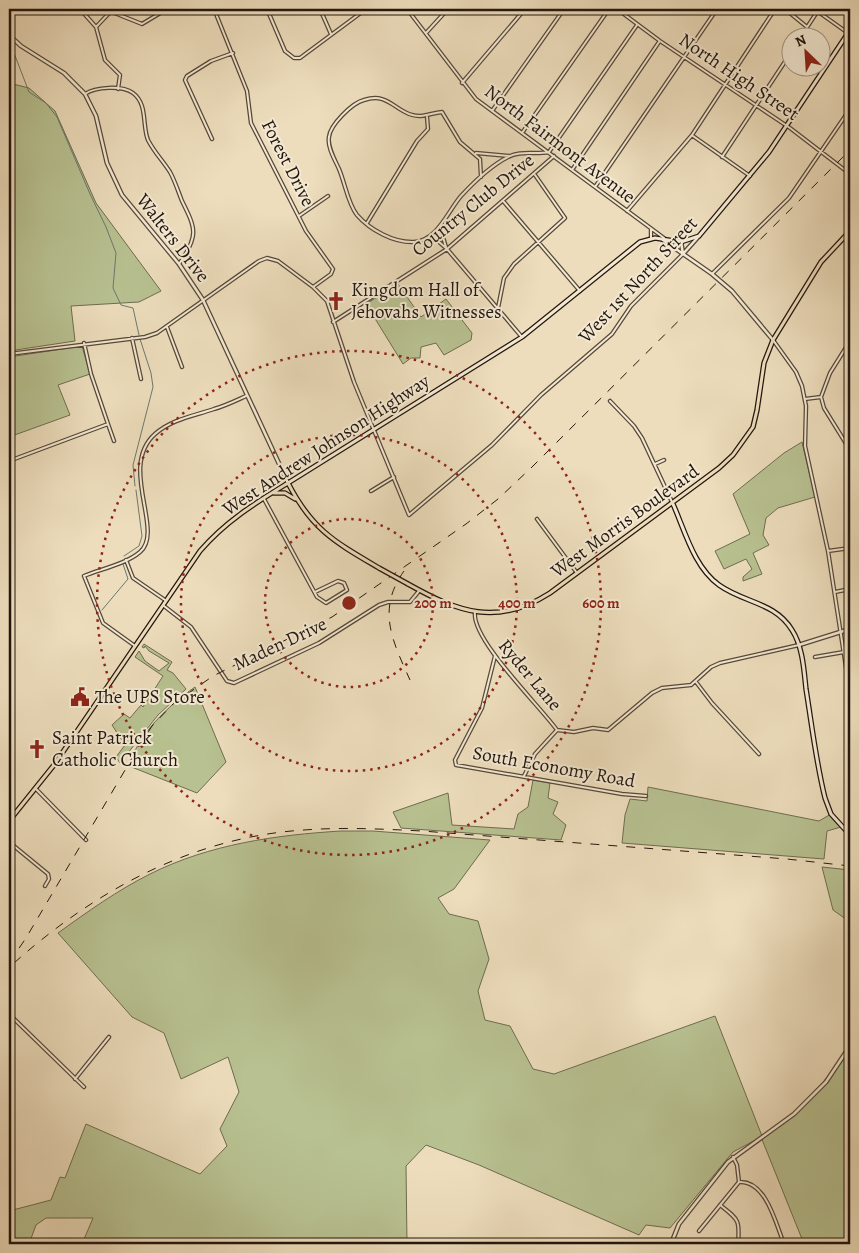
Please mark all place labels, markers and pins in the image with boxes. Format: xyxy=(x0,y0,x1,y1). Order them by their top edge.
place label: Kingdom Hall of Jehovahs Witnesses xyxy=(351,277,502,325)
church icon: Kingdom Hall of Jehovahs Witnesses xyxy=(325,290,347,312)
centre of rings xyxy=(340,594,358,612)
place label: The UPS Store xyxy=(95,684,205,710)
public building icon: The UPS Store xyxy=(69,686,91,708)
place label: Saint Patrick Catholic Church xyxy=(52,725,178,773)
church icon: Saint Patrick Catholic Church xyxy=(26,738,48,760)

